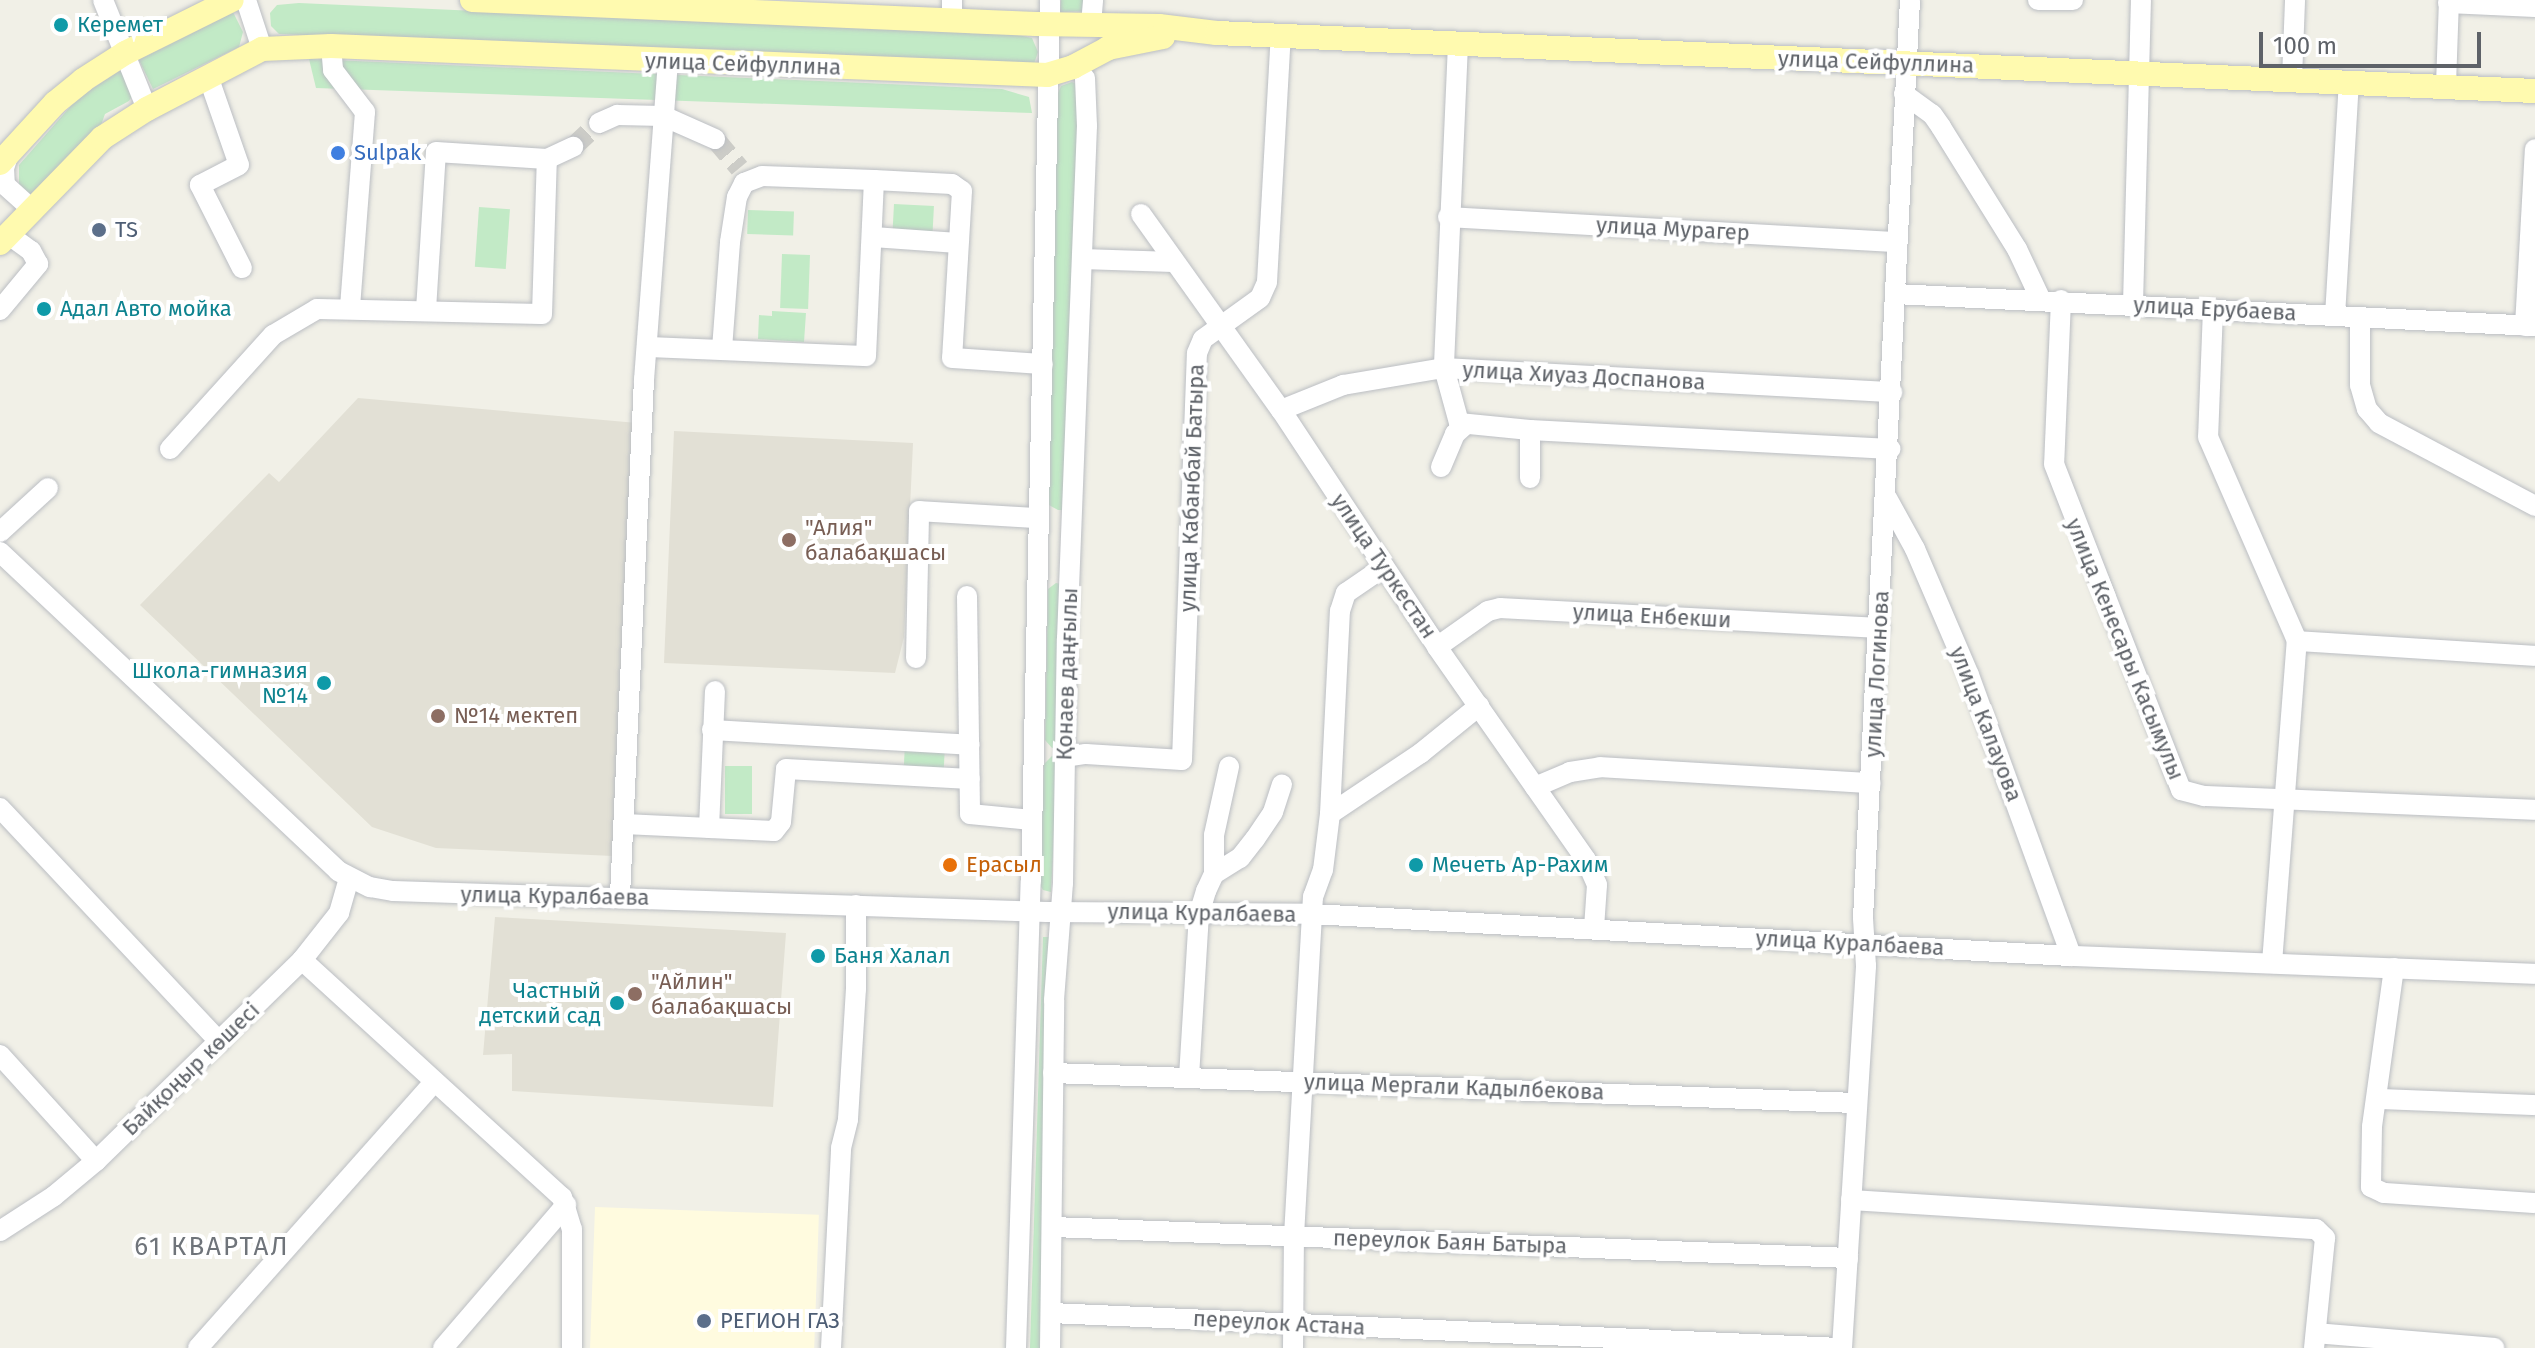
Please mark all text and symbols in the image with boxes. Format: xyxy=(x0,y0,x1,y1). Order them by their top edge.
place label: Керемет xyxy=(77,12,163,38)
marker: Керемет xyxy=(52,16,70,34)
scale bar xyxy=(2263,16,2485,66)
text: 100 m xyxy=(2273,32,2337,60)
street label: улица Сейфуллина xyxy=(1778,45,1974,79)
street label: улица Сейфуллина xyxy=(645,47,841,81)
place label: Sulpak xyxy=(354,140,421,166)
marker: Sulpak xyxy=(329,144,347,162)
street label: улица Мурагер xyxy=(1596,212,1750,246)
place label: TS xyxy=(115,217,138,243)
marker: TS xyxy=(90,221,108,239)
street label: улица Ерубаева xyxy=(2133,292,2297,326)
place label: Адал Авто мойка xyxy=(60,296,232,322)
marker: Адал Авто мойка xyxy=(35,300,53,318)
street label: улица Хиуаз Доспанова xyxy=(1462,356,1706,396)
street label: улица Кабанбай Батыра xyxy=(1174,364,1210,612)
street label: улица Туркестан xyxy=(1326,488,1442,644)
place label: "Алия" балабақшасы xyxy=(805,514,946,566)
street label: улица Кенесары Касымулы xyxy=(2060,514,2190,784)
marker: "Алия" балабақшасы xyxy=(780,531,798,549)
street label: Қонаев даңғылы xyxy=(1051,587,1083,761)
street label: улица Логинова xyxy=(1859,590,1895,758)
street label: улица Енбекши xyxy=(1572,599,1732,633)
street label: улица Калауова xyxy=(1944,643,2028,805)
place label: Школа-гимназия №14 xyxy=(132,657,308,708)
marker: Школа-гимназия №14 xyxy=(315,674,333,692)
place label: №14 мектеп xyxy=(454,703,578,729)
marker: №14 мектеп xyxy=(429,707,447,725)
place label: Ерасыл xyxy=(966,852,1042,878)
place label: Мечеть Ар-Рахим xyxy=(1432,852,1609,878)
marker: Ерасыл xyxy=(941,856,959,874)
marker: Мечеть Ар-Рахим xyxy=(1407,856,1425,874)
street label: улица Куралбаева xyxy=(460,881,650,911)
street label: улица Куралбаева xyxy=(1107,898,1297,928)
street label: улица Куралбаева xyxy=(1755,925,1945,961)
place label: Баня Халал xyxy=(834,943,951,969)
marker: Баня Халал xyxy=(809,947,827,965)
place label: "Айлин" балабақшасы xyxy=(651,968,792,1020)
place label: Частный детский сад xyxy=(479,977,601,1028)
marker: "Айлин" балабақшасы xyxy=(626,985,644,1003)
marker: Частный детский сад xyxy=(608,994,626,1012)
street label: Байқоңыр көшесі xyxy=(117,997,265,1141)
street label: улица Мергали Кадылбекова xyxy=(1303,1069,1605,1105)
street label: переулок Баян Батыра xyxy=(1333,1225,1567,1259)
district label: 61 КВАРТАЛ xyxy=(134,1231,290,1263)
street label: переулок Астана xyxy=(1192,1305,1366,1341)
place label: РЕГИОН ГАЗ xyxy=(720,1308,840,1334)
marker: РЕГИОН ГАЗ xyxy=(695,1312,713,1330)

